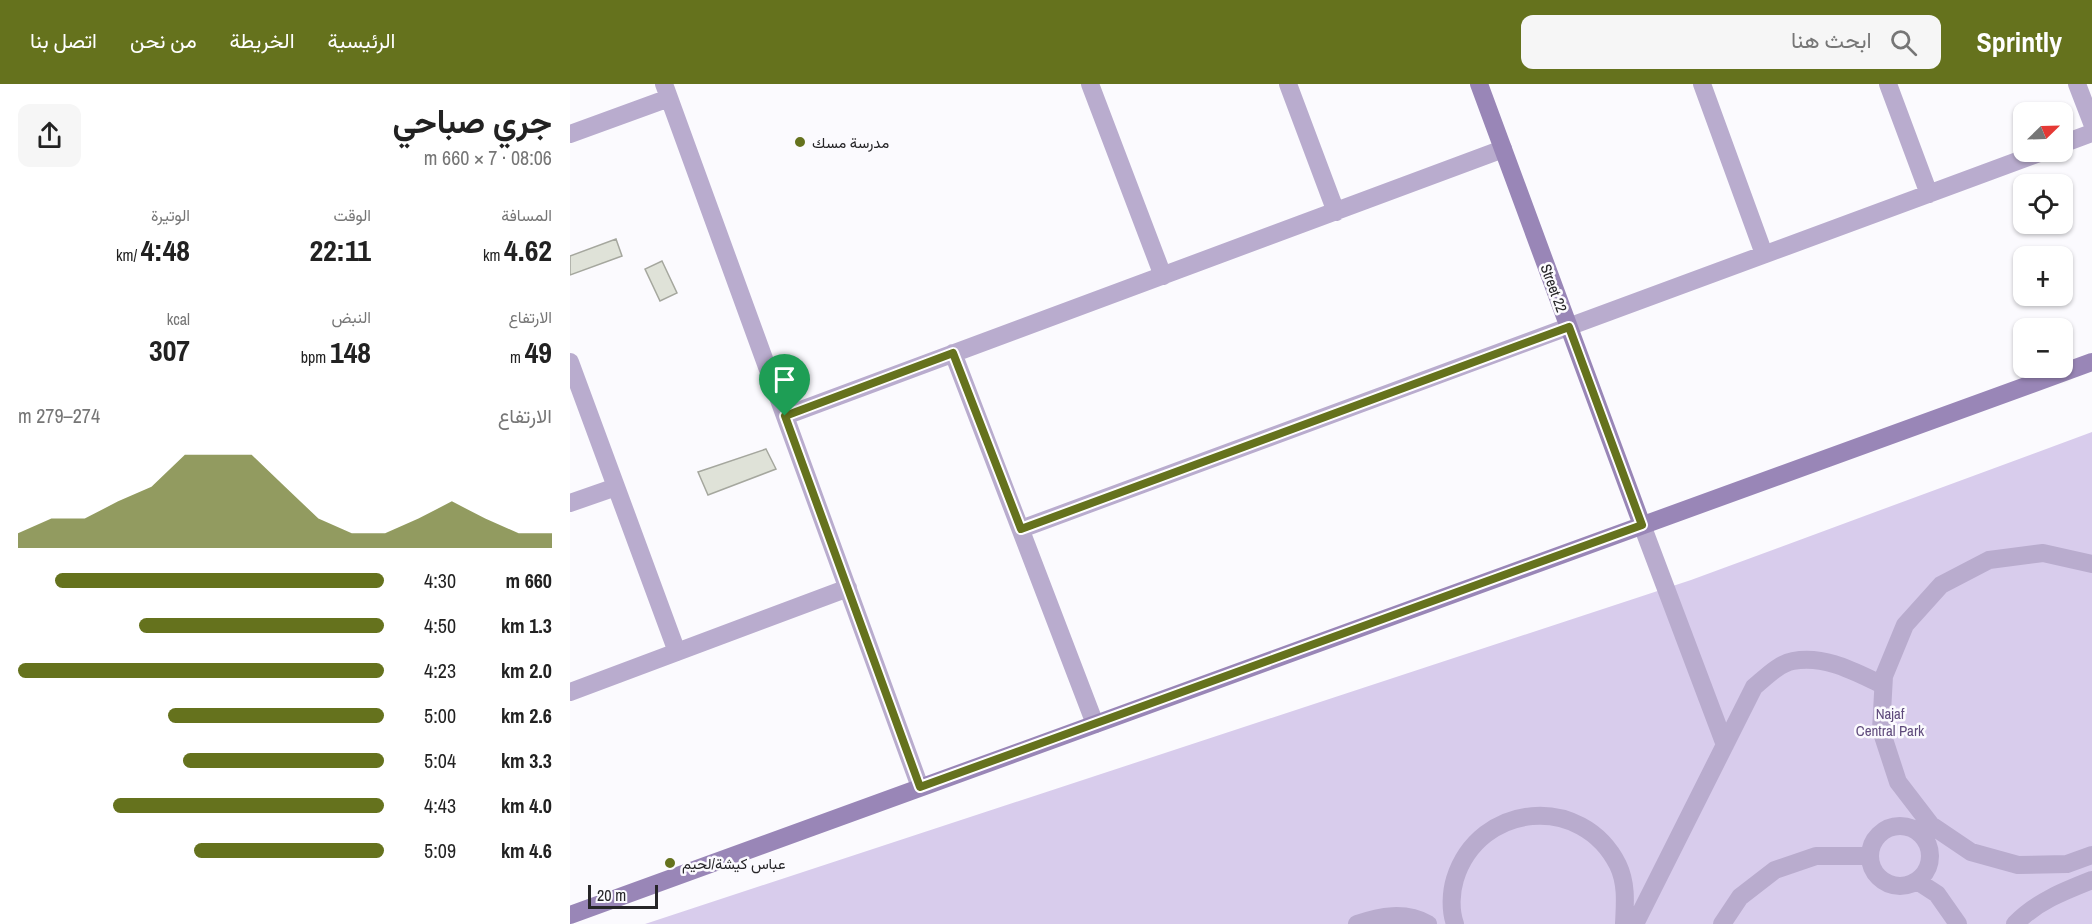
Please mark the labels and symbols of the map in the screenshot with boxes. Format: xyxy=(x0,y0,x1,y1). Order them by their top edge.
north arrow xyxy=(2013,102,2073,162)
place label: مدرسة مسك xyxy=(812,132,889,153)
marker: مدرسة مسك xyxy=(793,135,807,149)
street label: Street 22 xyxy=(1536,261,1572,315)
pin xyxy=(759,354,810,416)
park label: Najaf Central Park xyxy=(1856,703,1925,741)
place label: عباس كيشة/لحيم xyxy=(682,853,786,874)
marker: عباس كيشة/لحيم xyxy=(663,856,677,870)
scale bar xyxy=(588,882,658,910)

